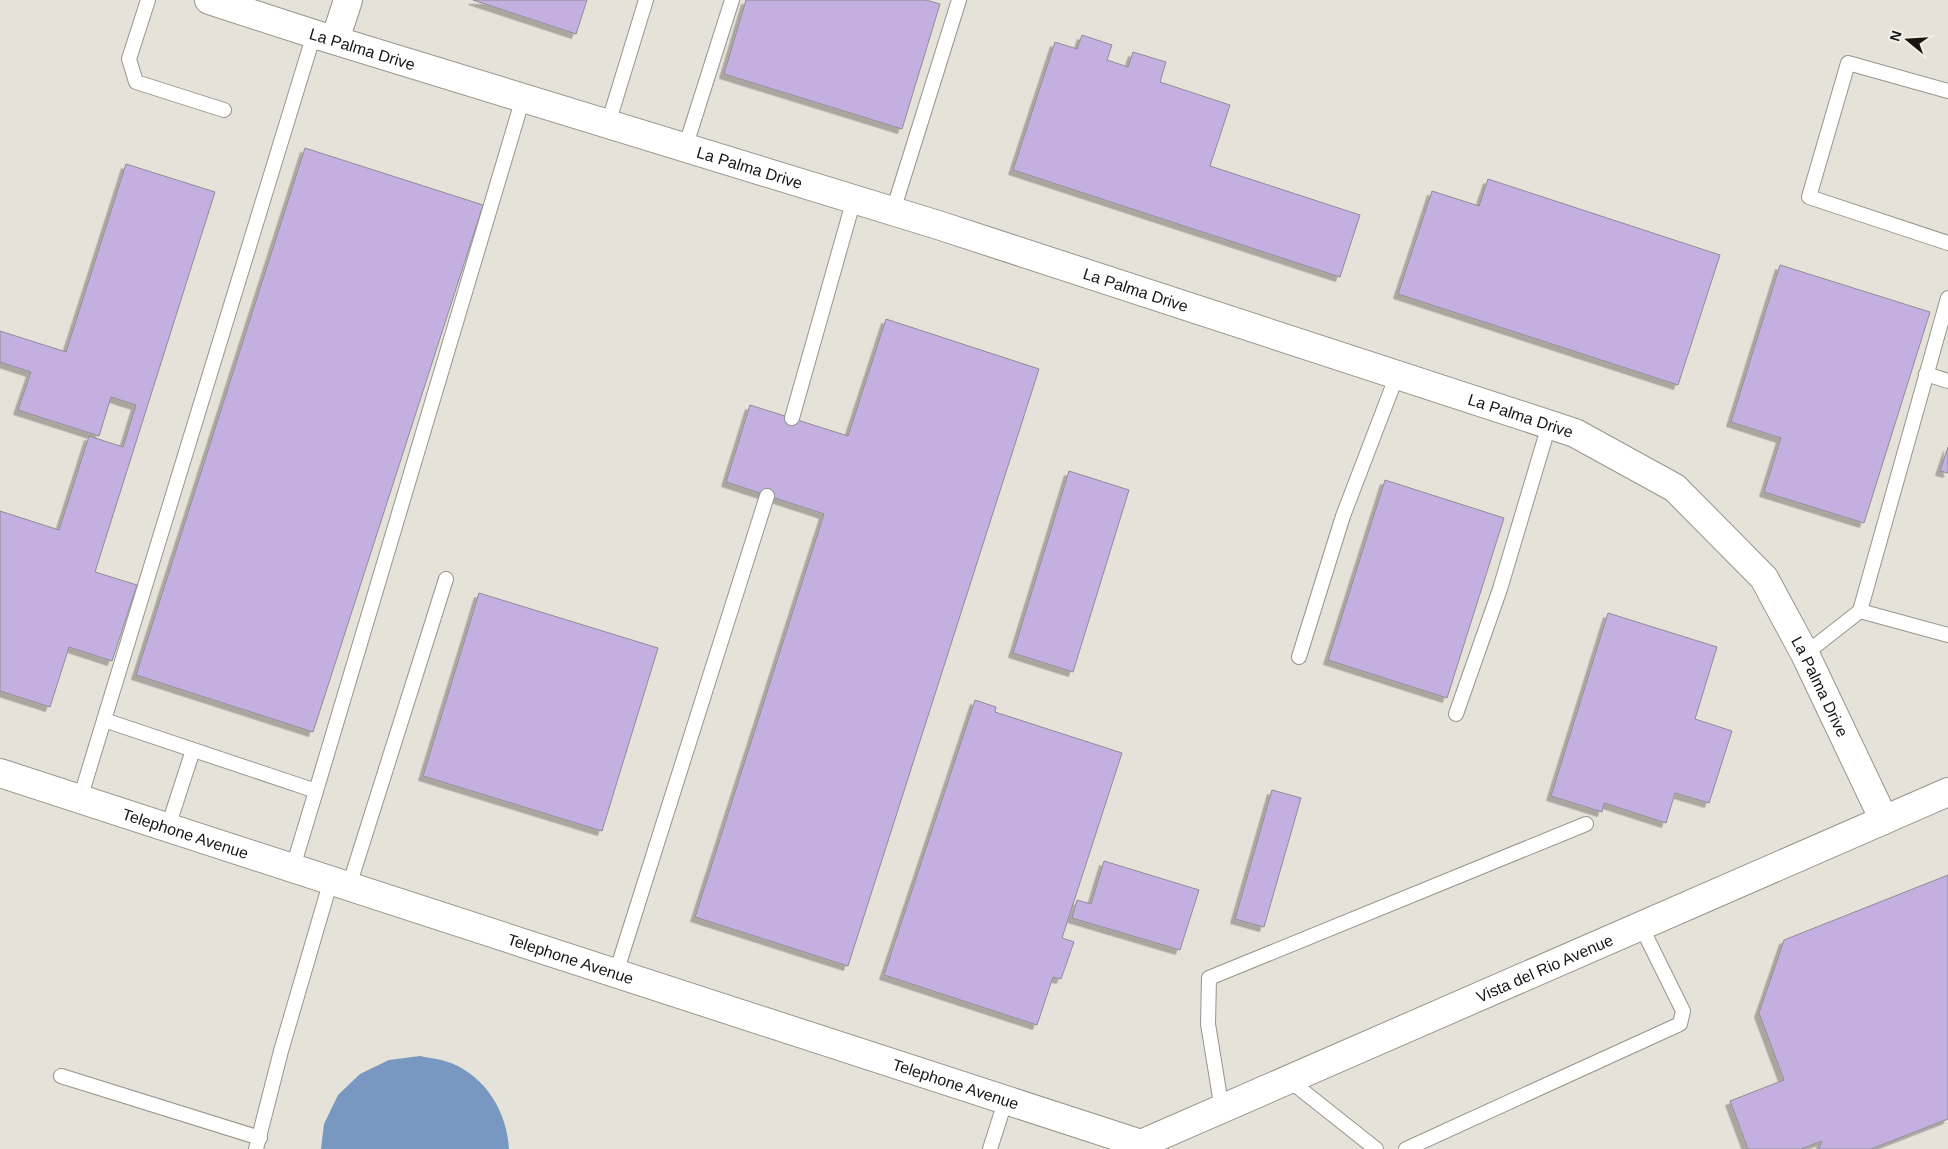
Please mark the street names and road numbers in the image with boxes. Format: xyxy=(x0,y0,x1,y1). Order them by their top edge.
street label: La Palma Drive xyxy=(308,25,417,73)
street label: La Palma Drive xyxy=(695,143,805,192)
street label: La Palma Drive xyxy=(1081,265,1191,315)
street label: La Palma Drive xyxy=(1466,390,1576,440)
street label: La Palma Drive xyxy=(1789,633,1852,740)
street label: Telephone Avenue xyxy=(120,805,251,862)
street label: Telephone Avenue xyxy=(505,930,636,987)
street label: Vista del Rio Avenue xyxy=(1474,931,1615,1005)
street label: Telephone Avenue xyxy=(891,1055,1021,1112)

